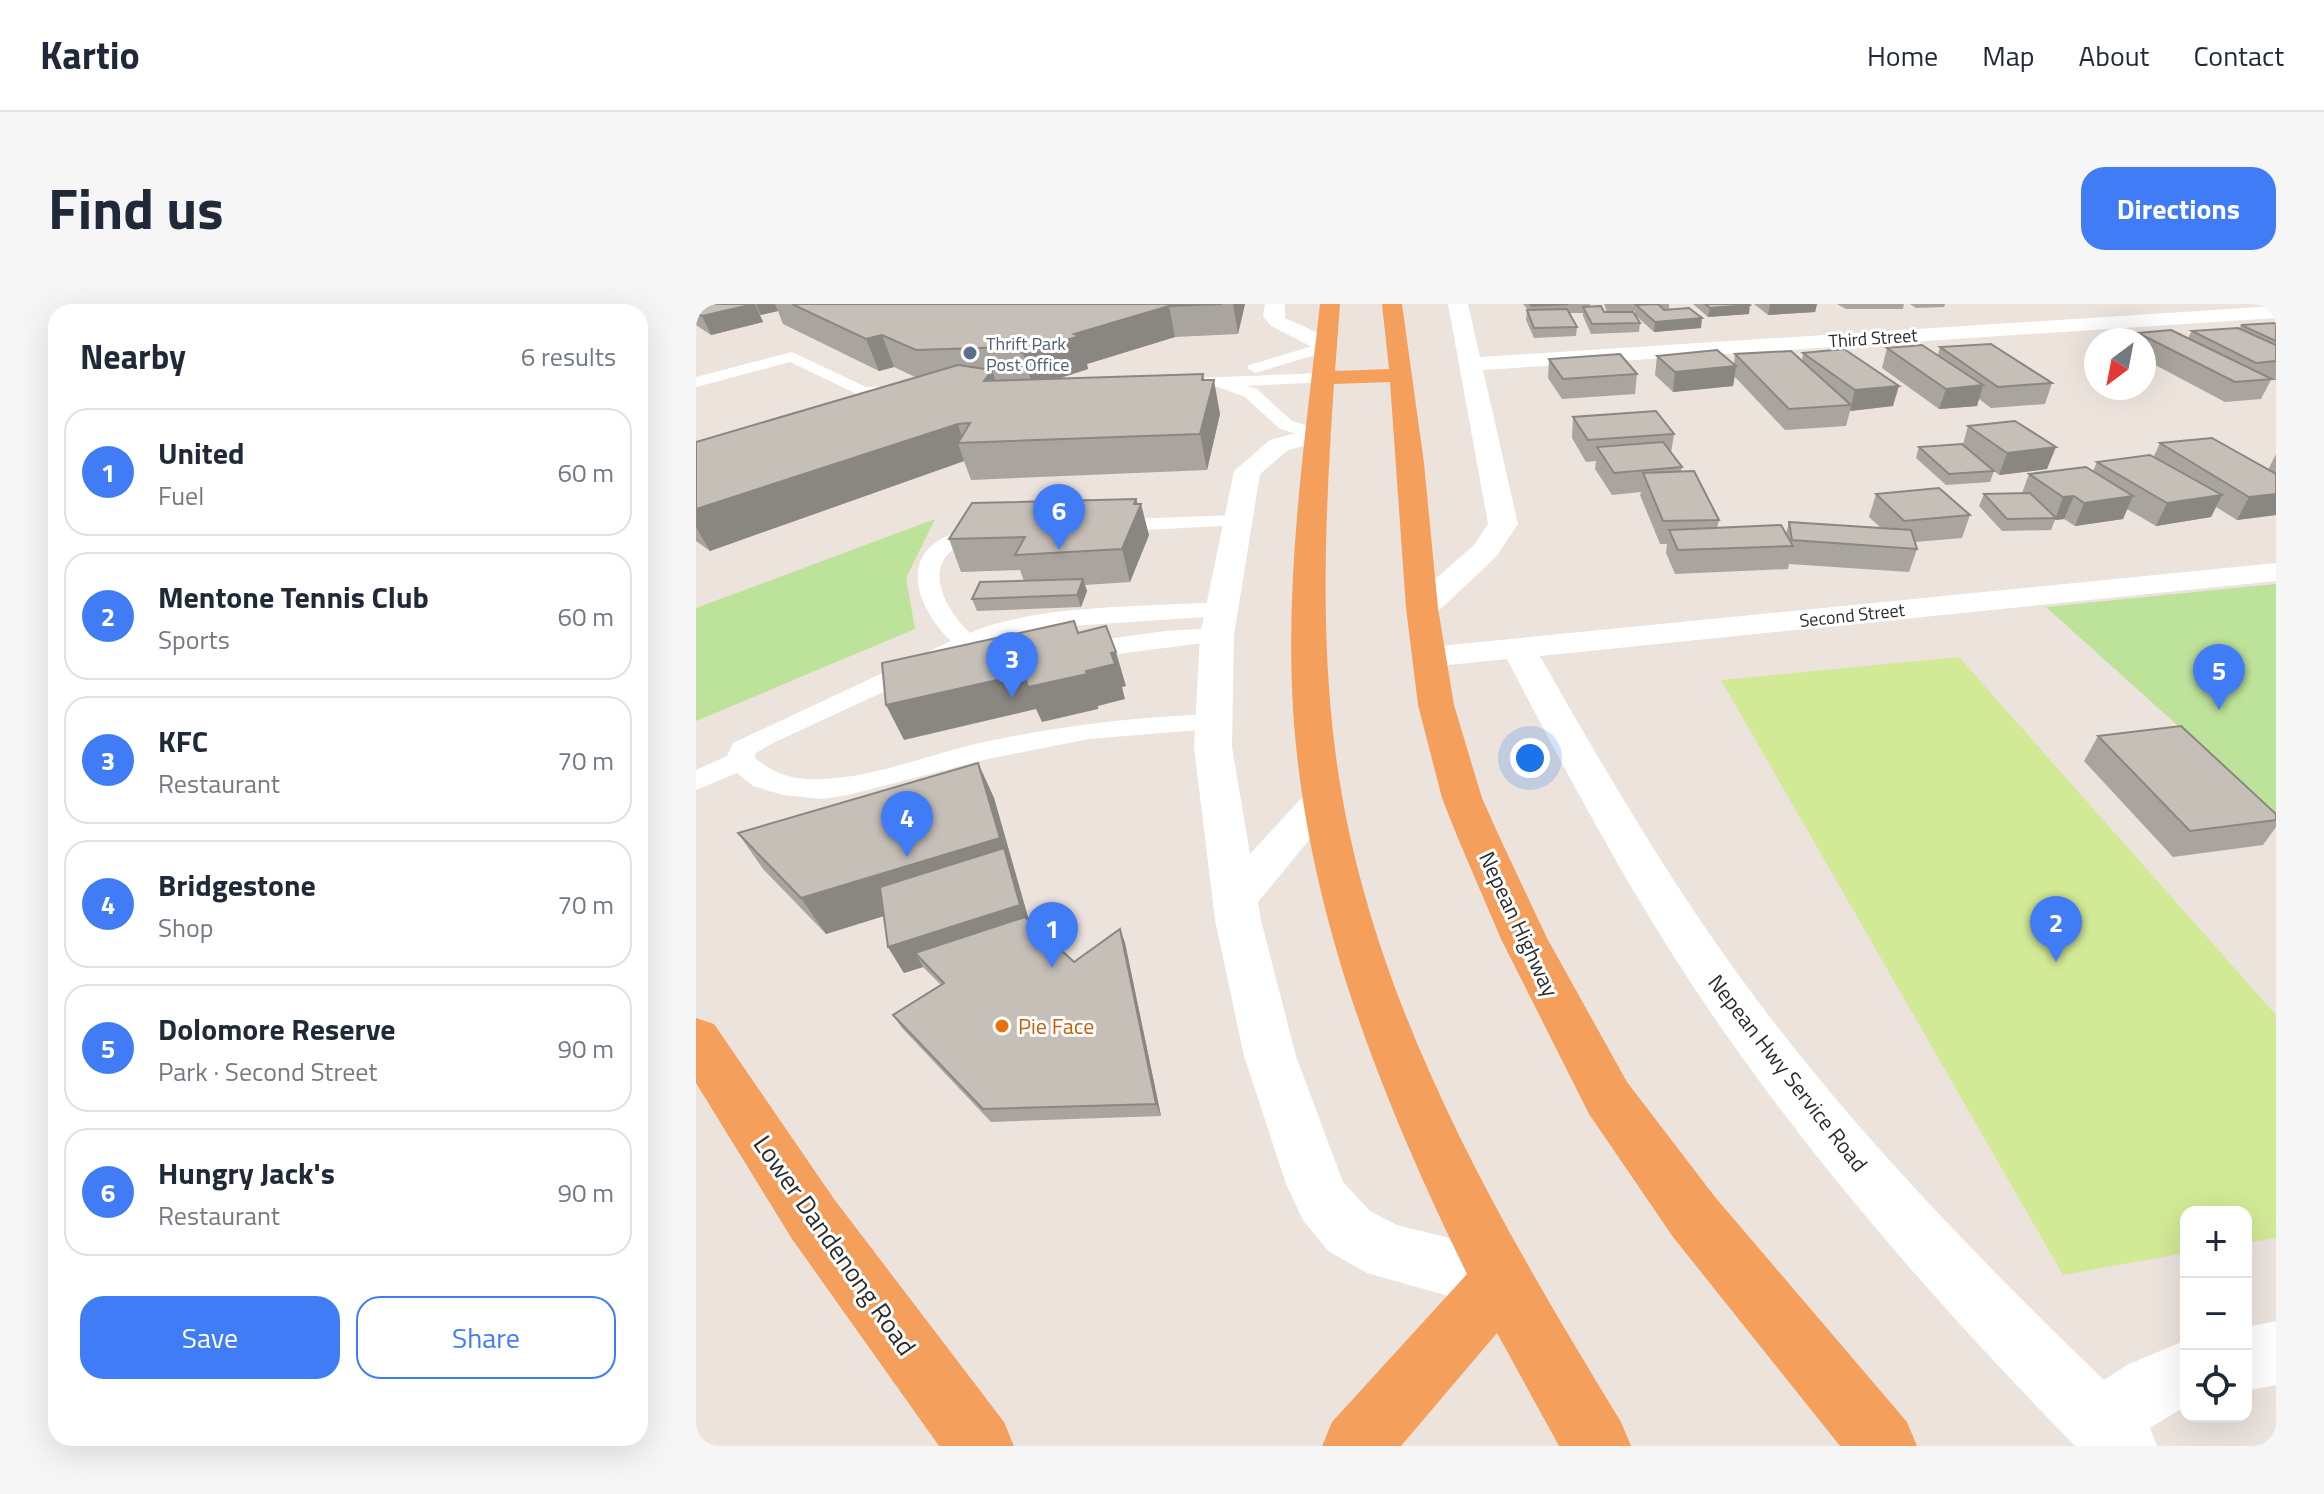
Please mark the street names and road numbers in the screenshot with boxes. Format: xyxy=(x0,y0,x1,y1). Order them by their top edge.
street label: Third Street xyxy=(1828,321,1919,355)
street label: Second Street xyxy=(1798,596,1907,634)
street label: Nepean Highway xyxy=(1470,846,1568,1003)
street label: Nepean Hwy Service Road xyxy=(1700,967,1876,1179)
street label: Lower Dandenong Road xyxy=(744,1127,926,1363)

